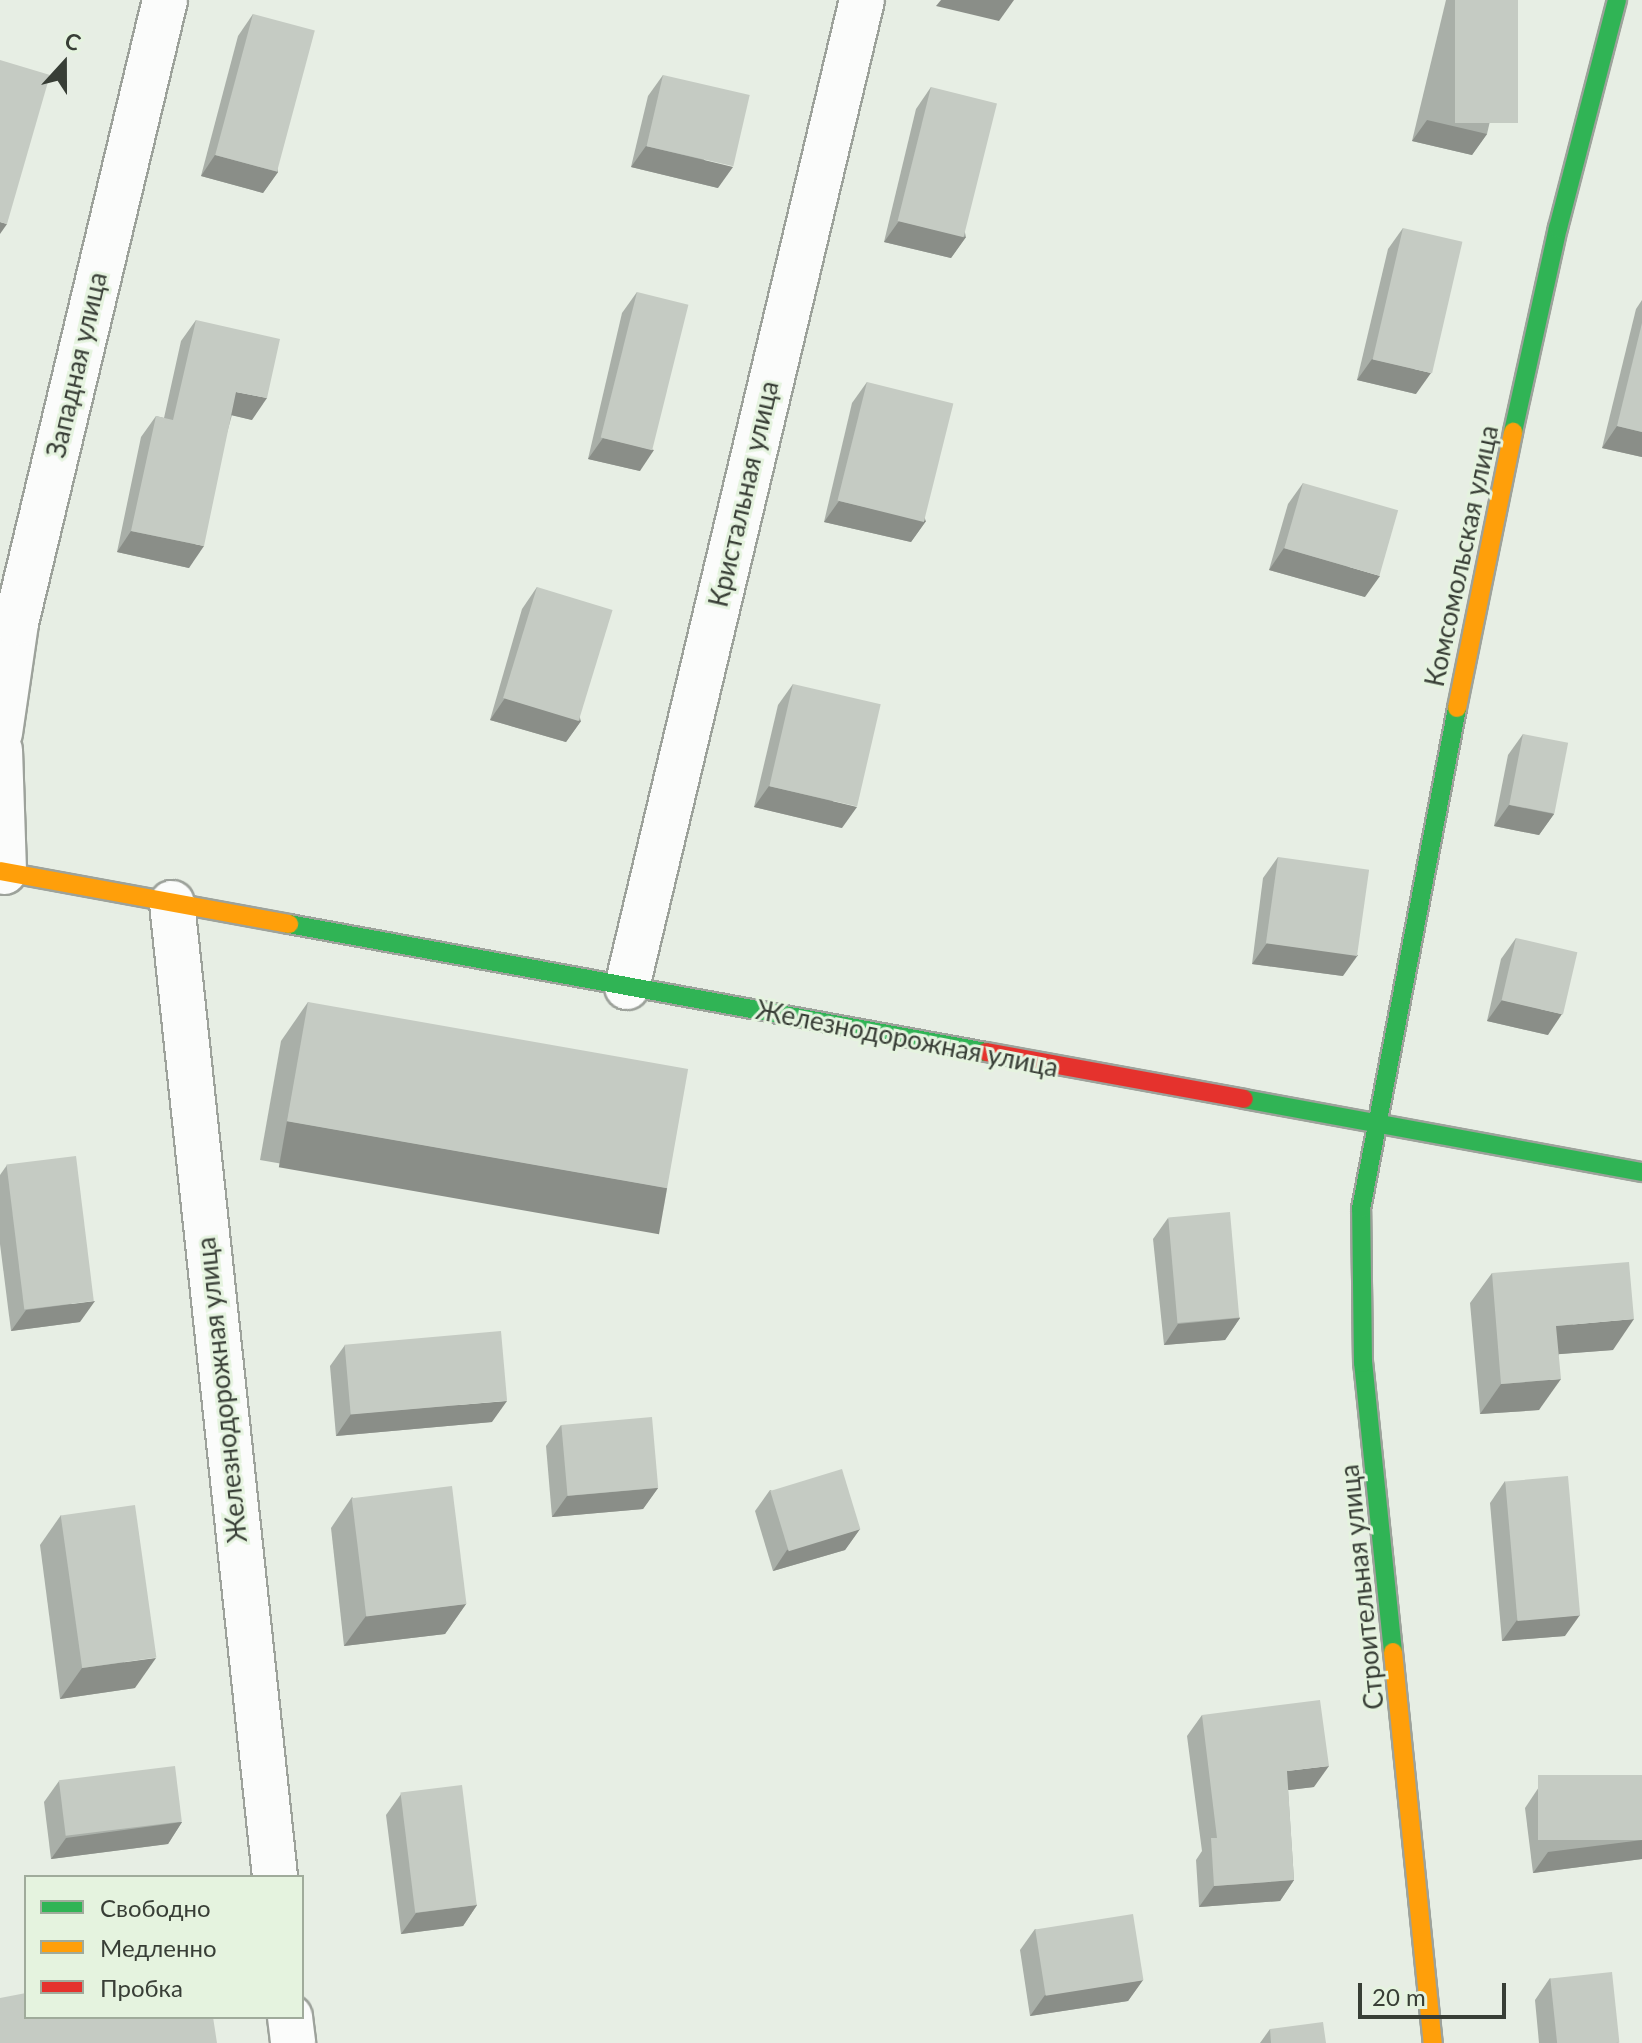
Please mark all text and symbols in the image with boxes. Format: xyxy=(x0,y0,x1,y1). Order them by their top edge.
north arrow xyxy=(24,24,104,104)
text: С xyxy=(61,26,84,56)
street label: Западная улица xyxy=(41,269,113,461)
street label: Кристальная улица xyxy=(703,378,785,610)
street label: Комсомольская улица xyxy=(1419,423,1505,689)
street label: Железнодорожная улица xyxy=(753,994,1061,1084)
street label: Железнодорожная улица xyxy=(190,1236,254,1544)
street label: Строительная улица xyxy=(1334,1463,1390,1711)
legend xyxy=(24,1875,304,2019)
text: Свободно xyxy=(100,1893,211,1922)
text: Медленно xyxy=(100,1933,217,1962)
scale bar xyxy=(1362,1967,1510,2017)
text: Пробка xyxy=(100,1973,183,2002)
text: 20 m xyxy=(1372,1982,1426,2011)

